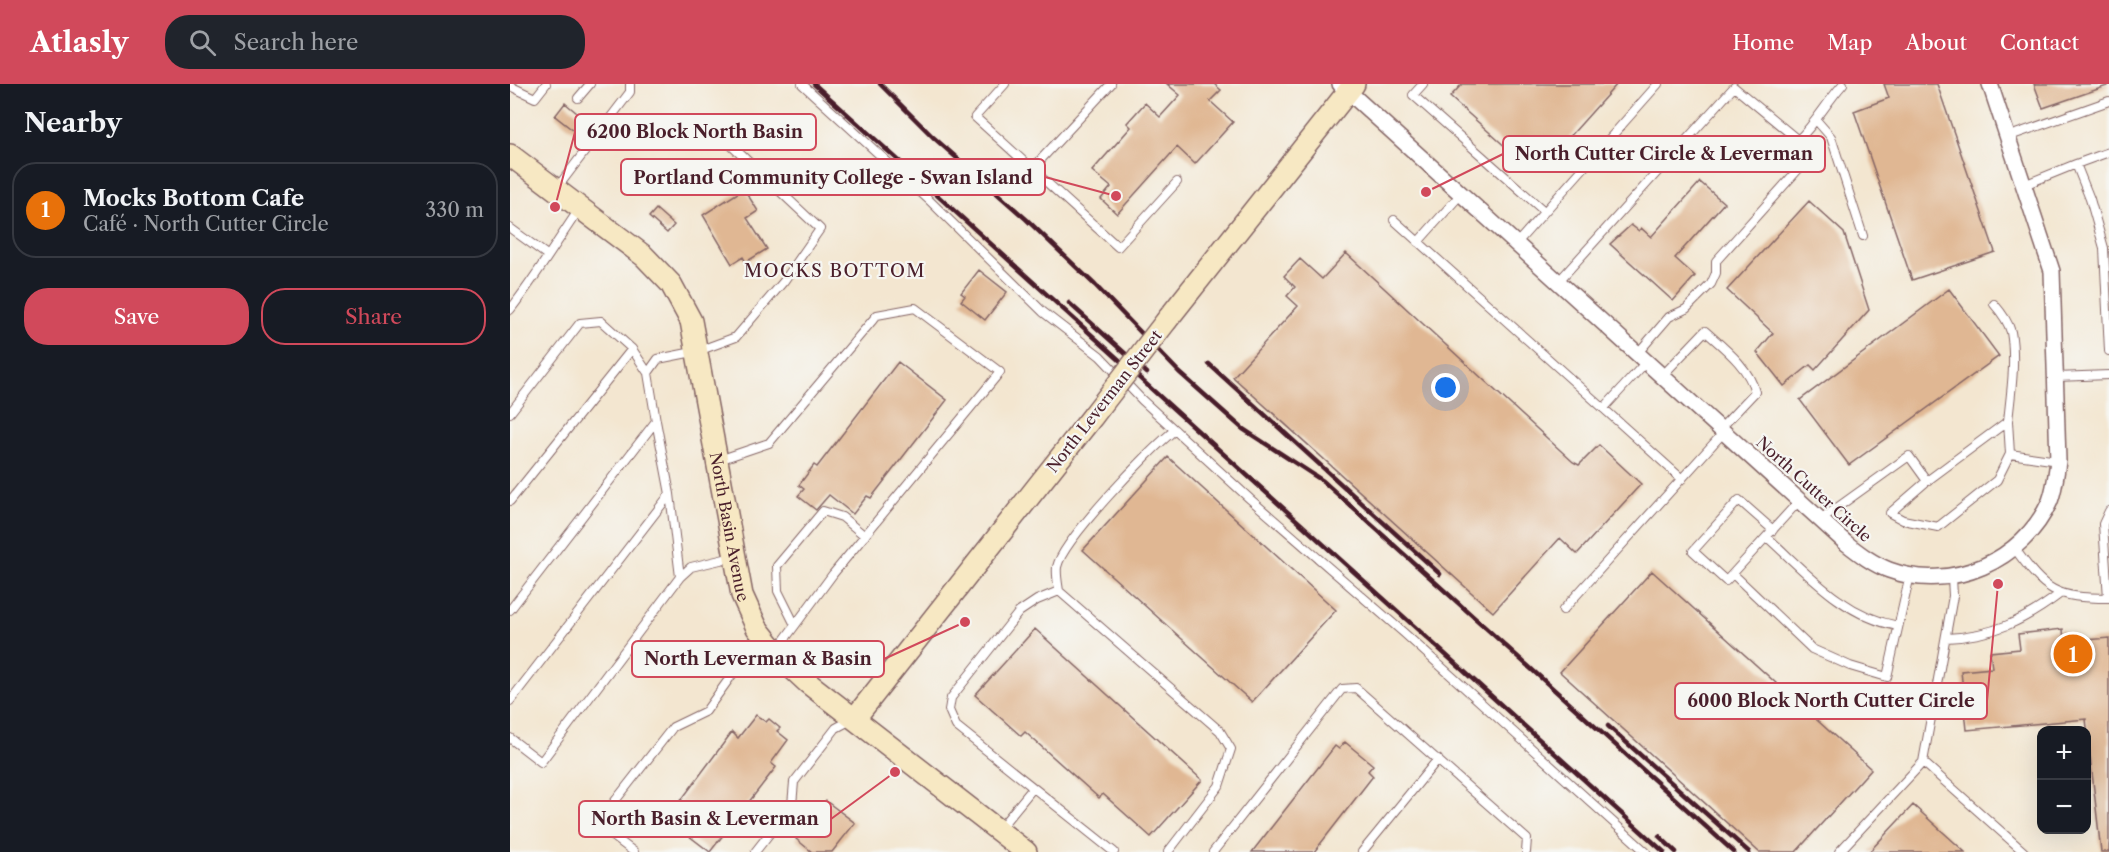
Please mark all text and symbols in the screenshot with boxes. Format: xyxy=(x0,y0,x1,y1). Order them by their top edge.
search box xyxy=(165,15,585,69)
text: Atlasly xyxy=(30,25,129,59)
icon: search xyxy=(186,26,219,59)
text: Search here xyxy=(234,29,358,56)
text: Home xyxy=(1733,30,1794,55)
text: Map xyxy=(1827,30,1872,55)
text: About xyxy=(1905,30,1967,55)
text: Contact xyxy=(2000,30,2079,55)
text: Nearby xyxy=(24,107,122,139)
callout: 6200 Block North Basin xyxy=(575,114,816,150)
text: 6200 Block North Basin xyxy=(587,121,804,143)
callout: North Cutter Circle & Leverman xyxy=(1503,136,1825,172)
text: North Cutter Circle & Leverman xyxy=(1515,143,1814,165)
callout: Portland Community College - Swan Island xyxy=(621,159,1045,195)
text: Portland Community College - Swan Island xyxy=(633,167,1033,189)
text: Mocks Bottom Cafe xyxy=(83,185,304,212)
text: 1 xyxy=(41,198,50,222)
text: 330 m xyxy=(425,198,484,222)
text: Café · North Cutter Circle xyxy=(83,212,329,236)
district label: MOCKS BOTTOM xyxy=(744,260,926,282)
button: Save xyxy=(24,288,249,345)
button: Share xyxy=(261,288,486,345)
street label: North Leverman Street xyxy=(1042,326,1166,476)
your location xyxy=(1431,373,1460,402)
street label: North Cutter Circle xyxy=(1752,432,1876,546)
street label: North Basin Avenue xyxy=(706,450,754,605)
pin: 1 xyxy=(2054,632,2092,676)
callout: North Leverman & Basin xyxy=(632,641,884,677)
text: North Leverman & Basin xyxy=(644,648,873,670)
callout: 6000 Block North Cutter Circle xyxy=(1675,683,1987,719)
text: 6000 Block North Cutter Circle xyxy=(1687,690,1975,712)
map controls xyxy=(2037,726,2091,834)
button: + xyxy=(2037,726,2091,780)
button: − xyxy=(2037,780,2091,834)
callout: North Basin & Leverman xyxy=(579,801,831,837)
text: North Basin & Leverman xyxy=(591,808,820,830)

